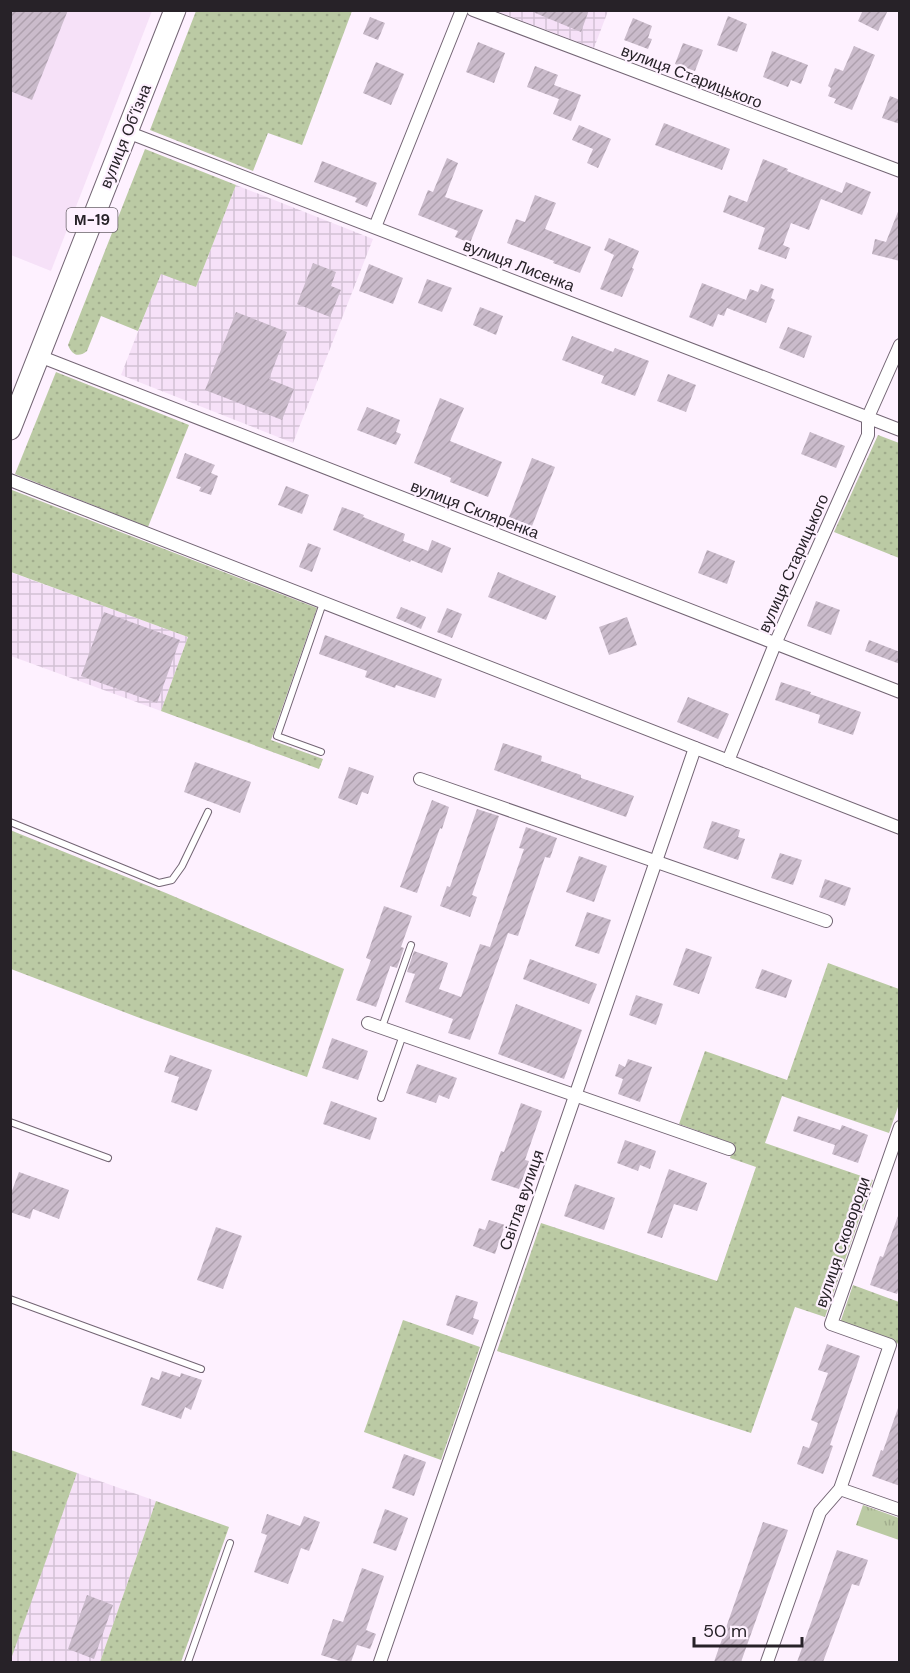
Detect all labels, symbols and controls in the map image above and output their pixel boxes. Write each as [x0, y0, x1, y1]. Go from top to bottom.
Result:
street label: вулиця Старицького [618, 40, 765, 113]
street label: вулиця Об’їзна [95, 81, 156, 191]
road number: М-19 [66, 208, 118, 232]
street label: вулиця Лисенка [460, 235, 578, 296]
street label: вулиця Скляренка [408, 475, 542, 544]
street label: вулиця Старицького [753, 491, 834, 636]
street label: Світла вулиця [494, 1147, 548, 1253]
street label: вулиця Сковороди [810, 1174, 875, 1310]
scale bar [694, 1610, 802, 1648]
text: 50 m [703, 1619, 747, 1643]

